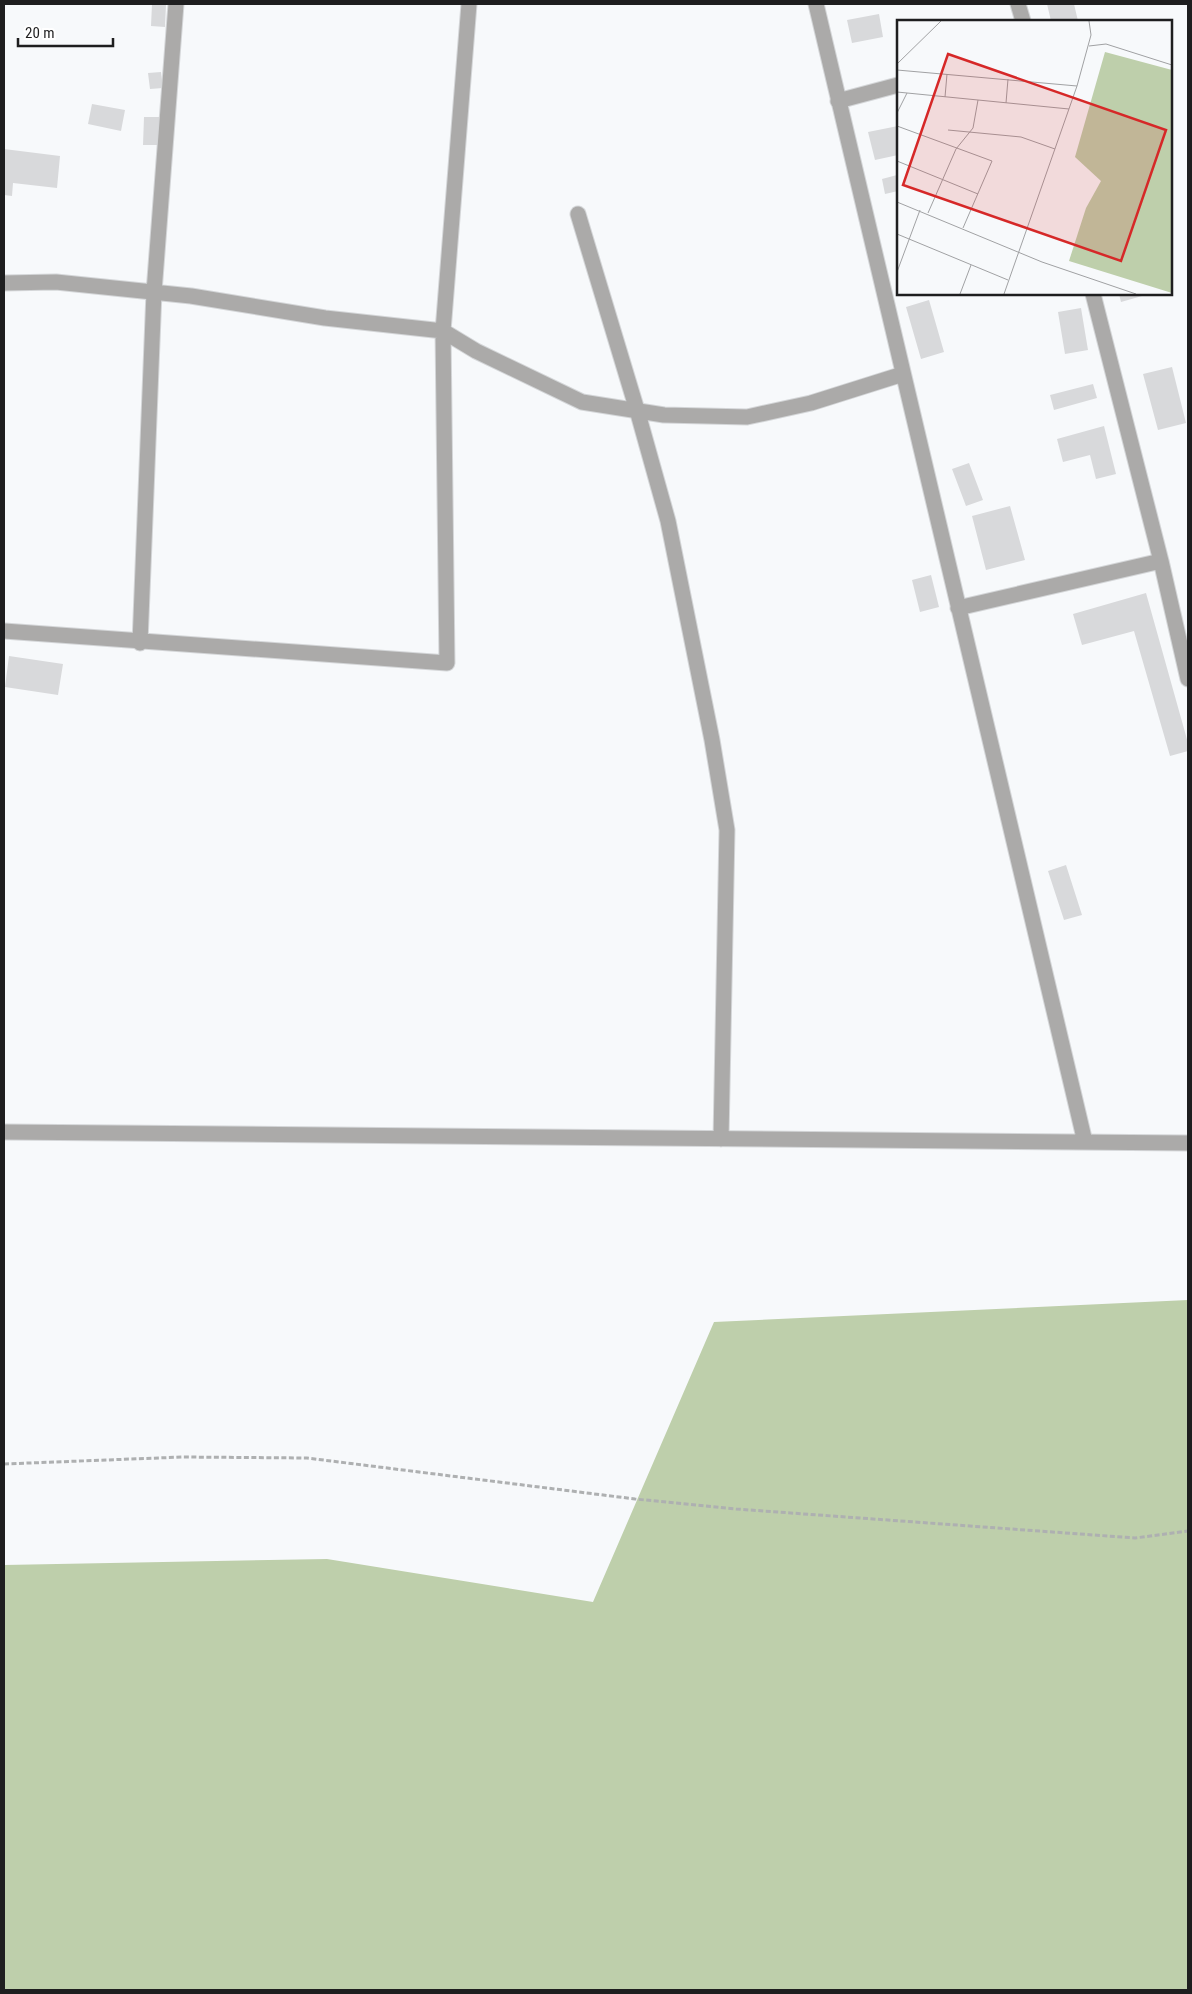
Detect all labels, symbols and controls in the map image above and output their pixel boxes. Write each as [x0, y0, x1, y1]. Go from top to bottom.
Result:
scale bar [18, 15, 112, 47]
inset map [897, 20, 1172, 295]
text: 20 m [25, 24, 55, 42]

